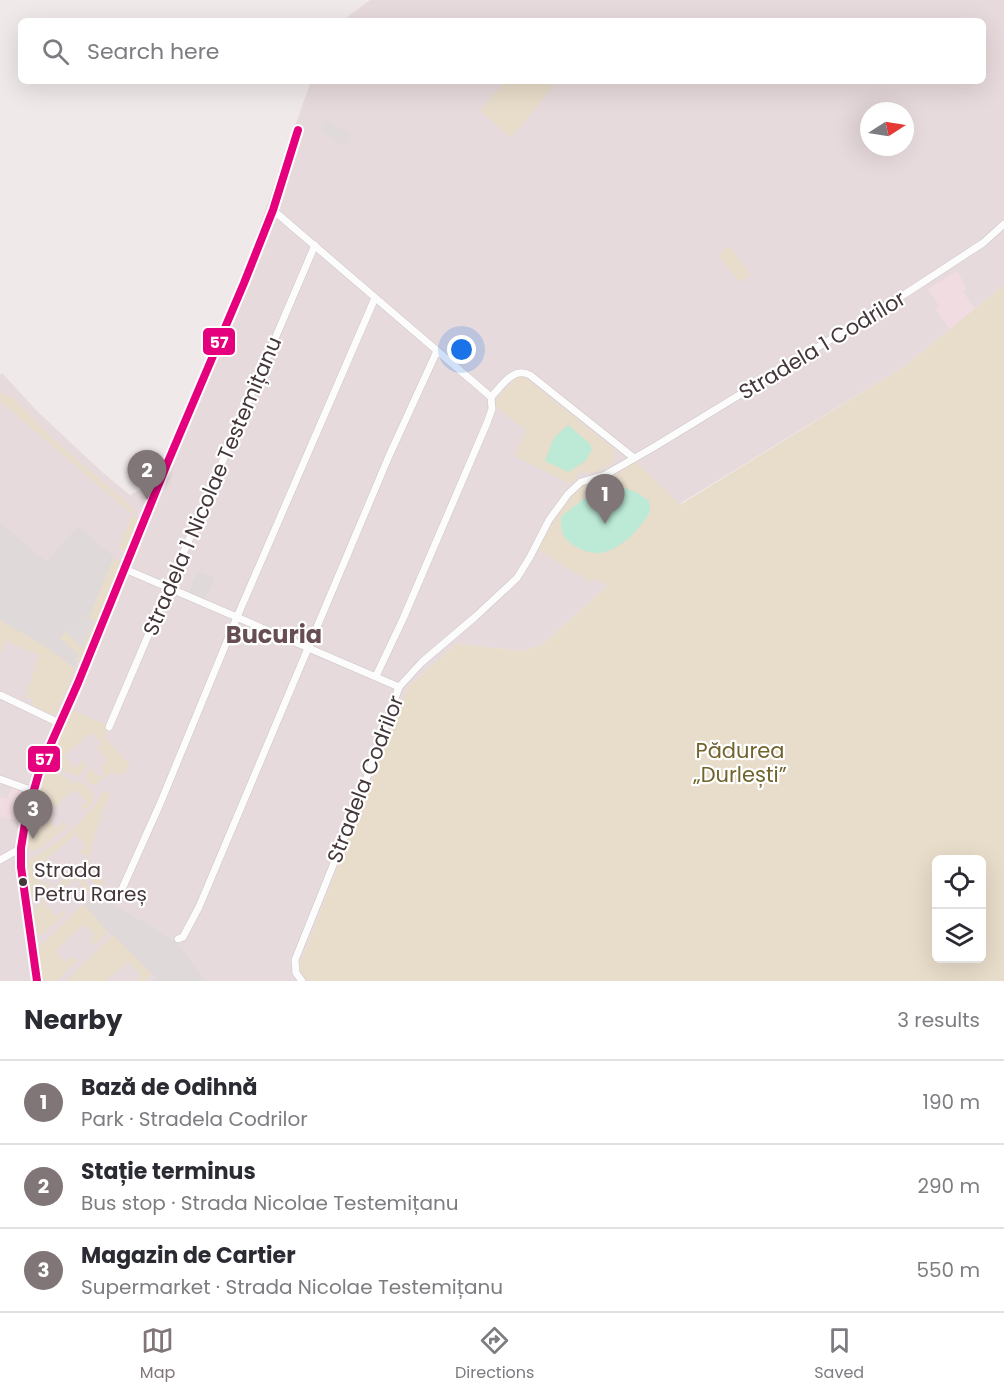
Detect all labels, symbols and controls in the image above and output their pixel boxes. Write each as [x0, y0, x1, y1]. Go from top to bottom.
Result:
search box [18, 18, 986, 84]
icon: search [39, 35, 72, 68]
text: Search here [87, 36, 220, 67]
north arrow [860, 102, 914, 156]
street label: Stradela 1 Codrilor [733, 284, 911, 406]
line badge: 57 [202, 327, 236, 356]
text: 57 [210, 331, 229, 354]
street label: Stradela 1 Nicolae Testemițanu [136, 332, 288, 640]
your location [447, 335, 476, 364]
pin: 2 [128, 450, 166, 500]
pin: 1 [586, 474, 624, 524]
district label: Bucuria [226, 618, 322, 651]
street label: Stradela Codrilor [320, 691, 410, 867]
park label: Pădurea „Durlești” [692, 736, 787, 789]
line badge: 57 [27, 745, 61, 773]
text: 57 [35, 748, 54, 771]
pin: 3 [14, 790, 52, 839]
map controls [932, 855, 986, 963]
button: locate [932, 855, 986, 909]
place label: Strada Petru Rareș [34, 856, 147, 908]
marker: Strada Petru Rareș [17, 876, 29, 888]
button: layers [932, 909, 986, 963]
text: Nearby [24, 1002, 122, 1038]
text: 3 results [897, 1006, 980, 1034]
text: Bază de Odihnă [81, 1072, 257, 1103]
text: 1 [40, 1088, 47, 1116]
text: 190 m [923, 1088, 980, 1116]
text: Park · Stradela Codrilor [81, 1105, 308, 1133]
text: Stație terminus [81, 1156, 256, 1187]
text: 2 [38, 1172, 49, 1200]
text: 290 m [917, 1172, 980, 1200]
text: Bus stop · Strada Nicolae Testemițanu [81, 1189, 459, 1217]
text: Magazin de Cartier [81, 1240, 296, 1271]
text: 3 [37, 1256, 50, 1284]
text: 550 m [916, 1256, 980, 1284]
text: Supermarket · Strada Nicolae Testemițanu [81, 1273, 503, 1301]
tab: Map [140, 1324, 175, 1385]
tab: Directions [455, 1324, 534, 1385]
tab: Saved [814, 1324, 864, 1385]

